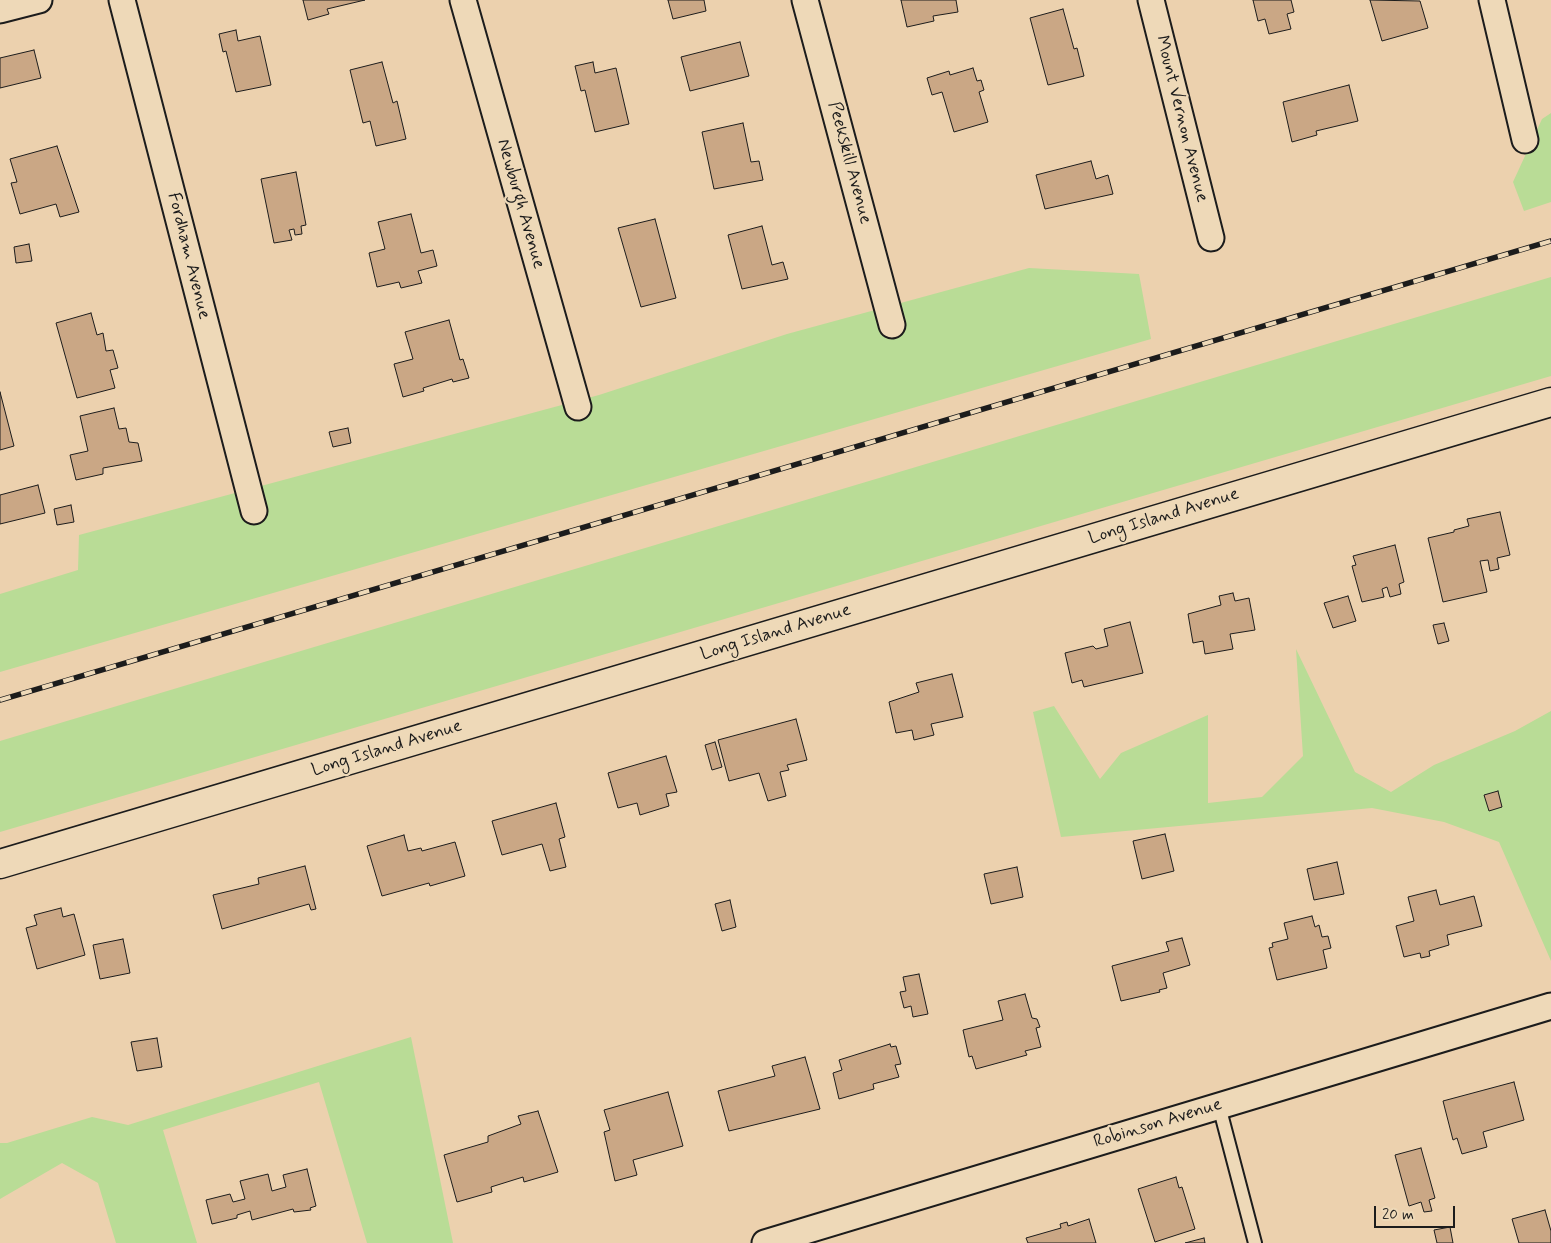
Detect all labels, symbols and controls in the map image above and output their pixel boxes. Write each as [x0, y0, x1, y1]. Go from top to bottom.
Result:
street label: Mount Vernon Avenue [1150, 33, 1212, 205]
street label: Peekskill Avenue [822, 99, 876, 227]
street label: Newburgh Avenue [491, 137, 549, 271]
street label: Fordham Avenue [162, 190, 214, 322]
street label: Long Island Avenue [1086, 484, 1242, 550]
street label: Long Island Avenue [698, 600, 854, 666]
street label: Long Island Avenue [309, 716, 465, 782]
street label: Robinson Avenue [1091, 1094, 1225, 1154]
scale bar [1376, 1196, 1457, 1228]
text: 20 m [1382, 1205, 1414, 1225]

